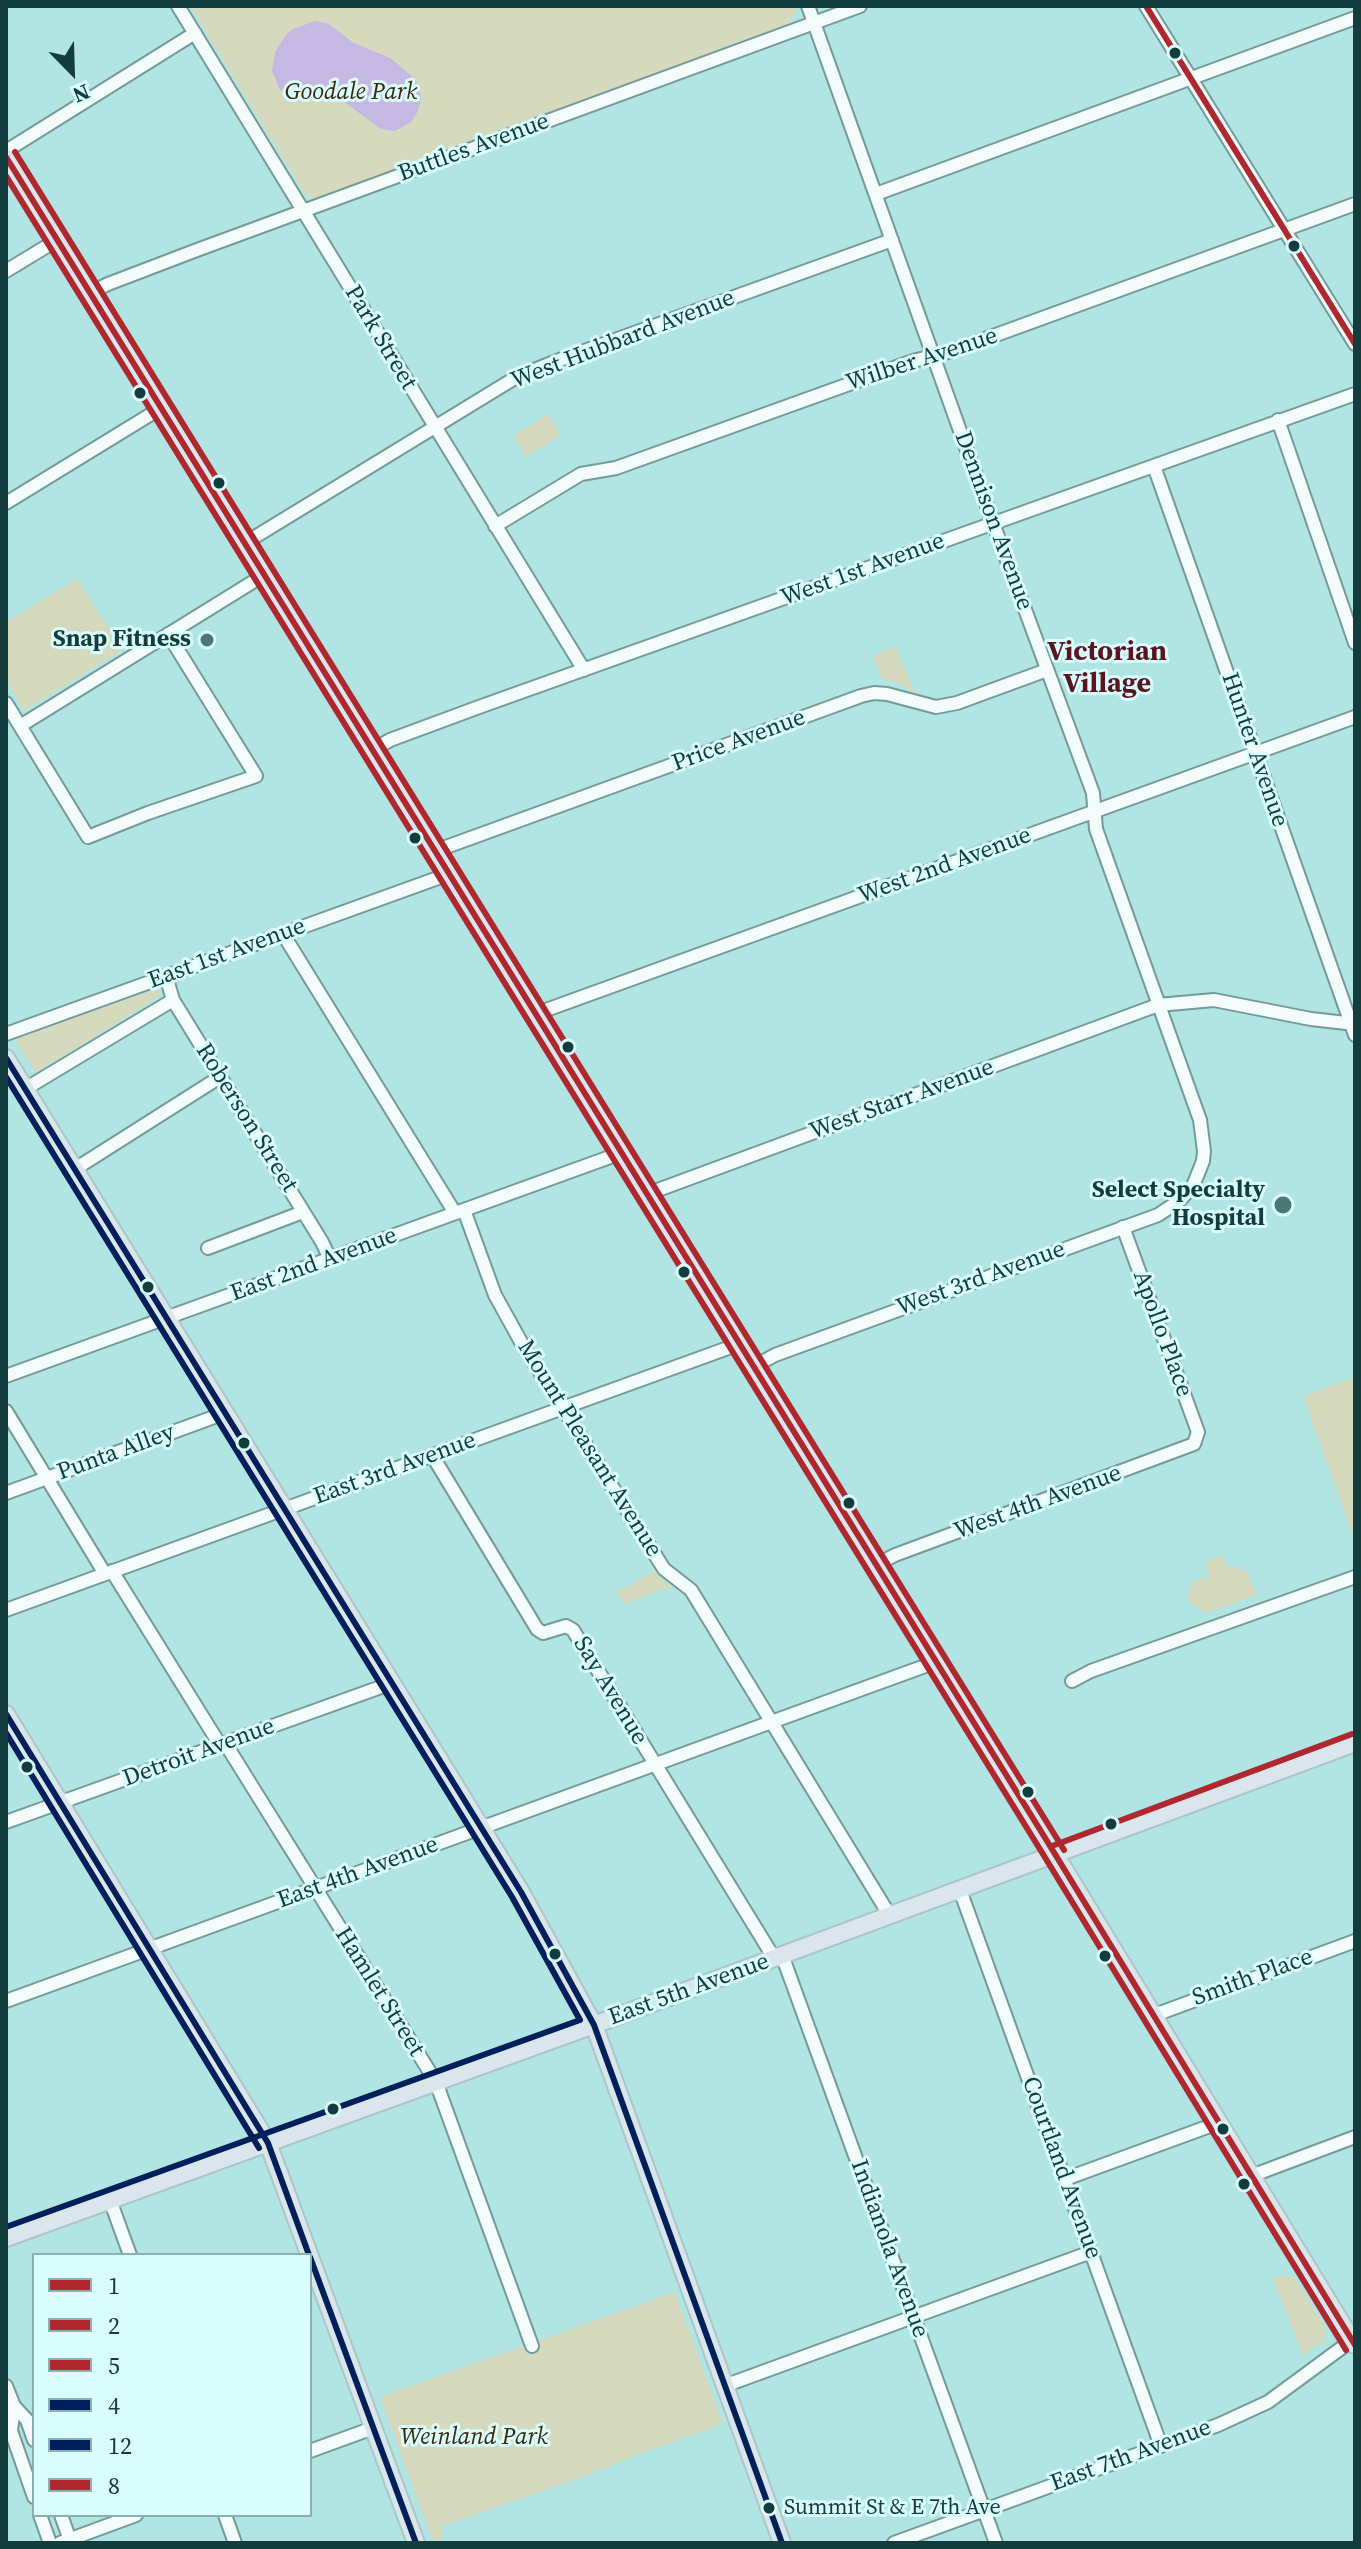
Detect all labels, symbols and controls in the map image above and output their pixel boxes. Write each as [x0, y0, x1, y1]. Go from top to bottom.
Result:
north arrow [32, 32, 112, 112]
unlabelled marker [1167, 45, 1183, 61]
text: N [68, 77, 95, 111]
park label: Goodale Park [285, 79, 417, 107]
street label: Buttles Avenue [395, 107, 553, 189]
unlabelled marker [1286, 238, 1302, 254]
street label: Park Street [338, 280, 422, 396]
street label: West Hubbard Avenue [507, 284, 739, 396]
street label: Wilber Avenue [843, 322, 1001, 398]
unlabelled marker [132, 385, 148, 401]
street label: Dennison Avenue [947, 428, 1039, 614]
unlabelled marker [211, 475, 227, 491]
street label: West 1st Avenue [777, 527, 949, 613]
place label: Snap Fitness [53, 626, 191, 654]
marker: Snap Fitness [198, 631, 216, 649]
district label: Victorian Village [1047, 636, 1167, 702]
street label: Hunter Avenue [1214, 669, 1294, 831]
street label: Price Avenue [669, 704, 809, 778]
street label: West 2nd Avenue [855, 821, 1035, 911]
unlabelled marker [407, 830, 423, 846]
street label: East 1st Avenue [145, 912, 309, 996]
street label: Roberson Street [189, 1038, 303, 1198]
unlabelled marker [560, 1039, 576, 1055]
street label: West Starr Avenue [806, 1053, 998, 1147]
place label: Select Specialty Hospital [1092, 1177, 1265, 1233]
marker: Select Specialty Hospital [1272, 1194, 1294, 1216]
street label: East 2nd Avenue [227, 1222, 401, 1308]
street label: West 3rd Avenue [893, 1235, 1069, 1323]
unlabelled marker [676, 1264, 692, 1280]
street label: Apollo Place [1126, 1267, 1198, 1401]
unlabelled marker [140, 1279, 156, 1295]
street label: Mount Pleasant Avenue [510, 1335, 668, 1563]
street label: Punta Alley [53, 1418, 179, 1488]
street label: East 3rd Avenue [310, 1426, 480, 1512]
unlabelled marker [236, 1435, 252, 1451]
street label: West 4th Avenue [950, 1459, 1126, 1547]
unlabelled marker [841, 1495, 857, 1511]
street label: Say Avenue [567, 1632, 653, 1750]
street label: Detroit Avenue [119, 1712, 279, 1794]
unlabelled marker [19, 1759, 35, 1775]
unlabelled marker [1020, 1784, 1036, 1800]
unlabelled marker [1103, 1816, 1119, 1832]
street label: East 4th Avenue [274, 1831, 442, 1915]
street label: Hamlet Street [328, 1922, 430, 2062]
street label: Smith Place [1189, 1943, 1317, 2013]
unlabelled marker [547, 1946, 563, 1962]
street label: East 5th Avenue [605, 1948, 773, 2032]
unlabelled marker [1097, 1948, 1113, 1964]
street label: Courtland Avenue [1015, 2073, 1107, 2263]
unlabelled marker [325, 2101, 341, 2117]
unlabelled marker [1215, 2121, 1231, 2137]
street label: Indianola Avenue [843, 2156, 935, 2342]
unlabelled marker [1236, 2176, 1252, 2192]
legend [32, 2253, 312, 2517]
text: 1 [108, 2269, 120, 2302]
text: 2 [108, 2309, 120, 2342]
text: 5 [108, 2349, 120, 2382]
text: 4 [108, 2389, 120, 2422]
street label: East 7th Avenue [1047, 2414, 1215, 2498]
park label: Weinland Park [400, 2424, 548, 2452]
text: 12 [108, 2429, 132, 2462]
text: 8 [108, 2469, 120, 2502]
place label: Summit St & E 7th Ave [784, 2495, 1001, 2521]
marker: Summit St & E 7th Ave [761, 2500, 777, 2516]

